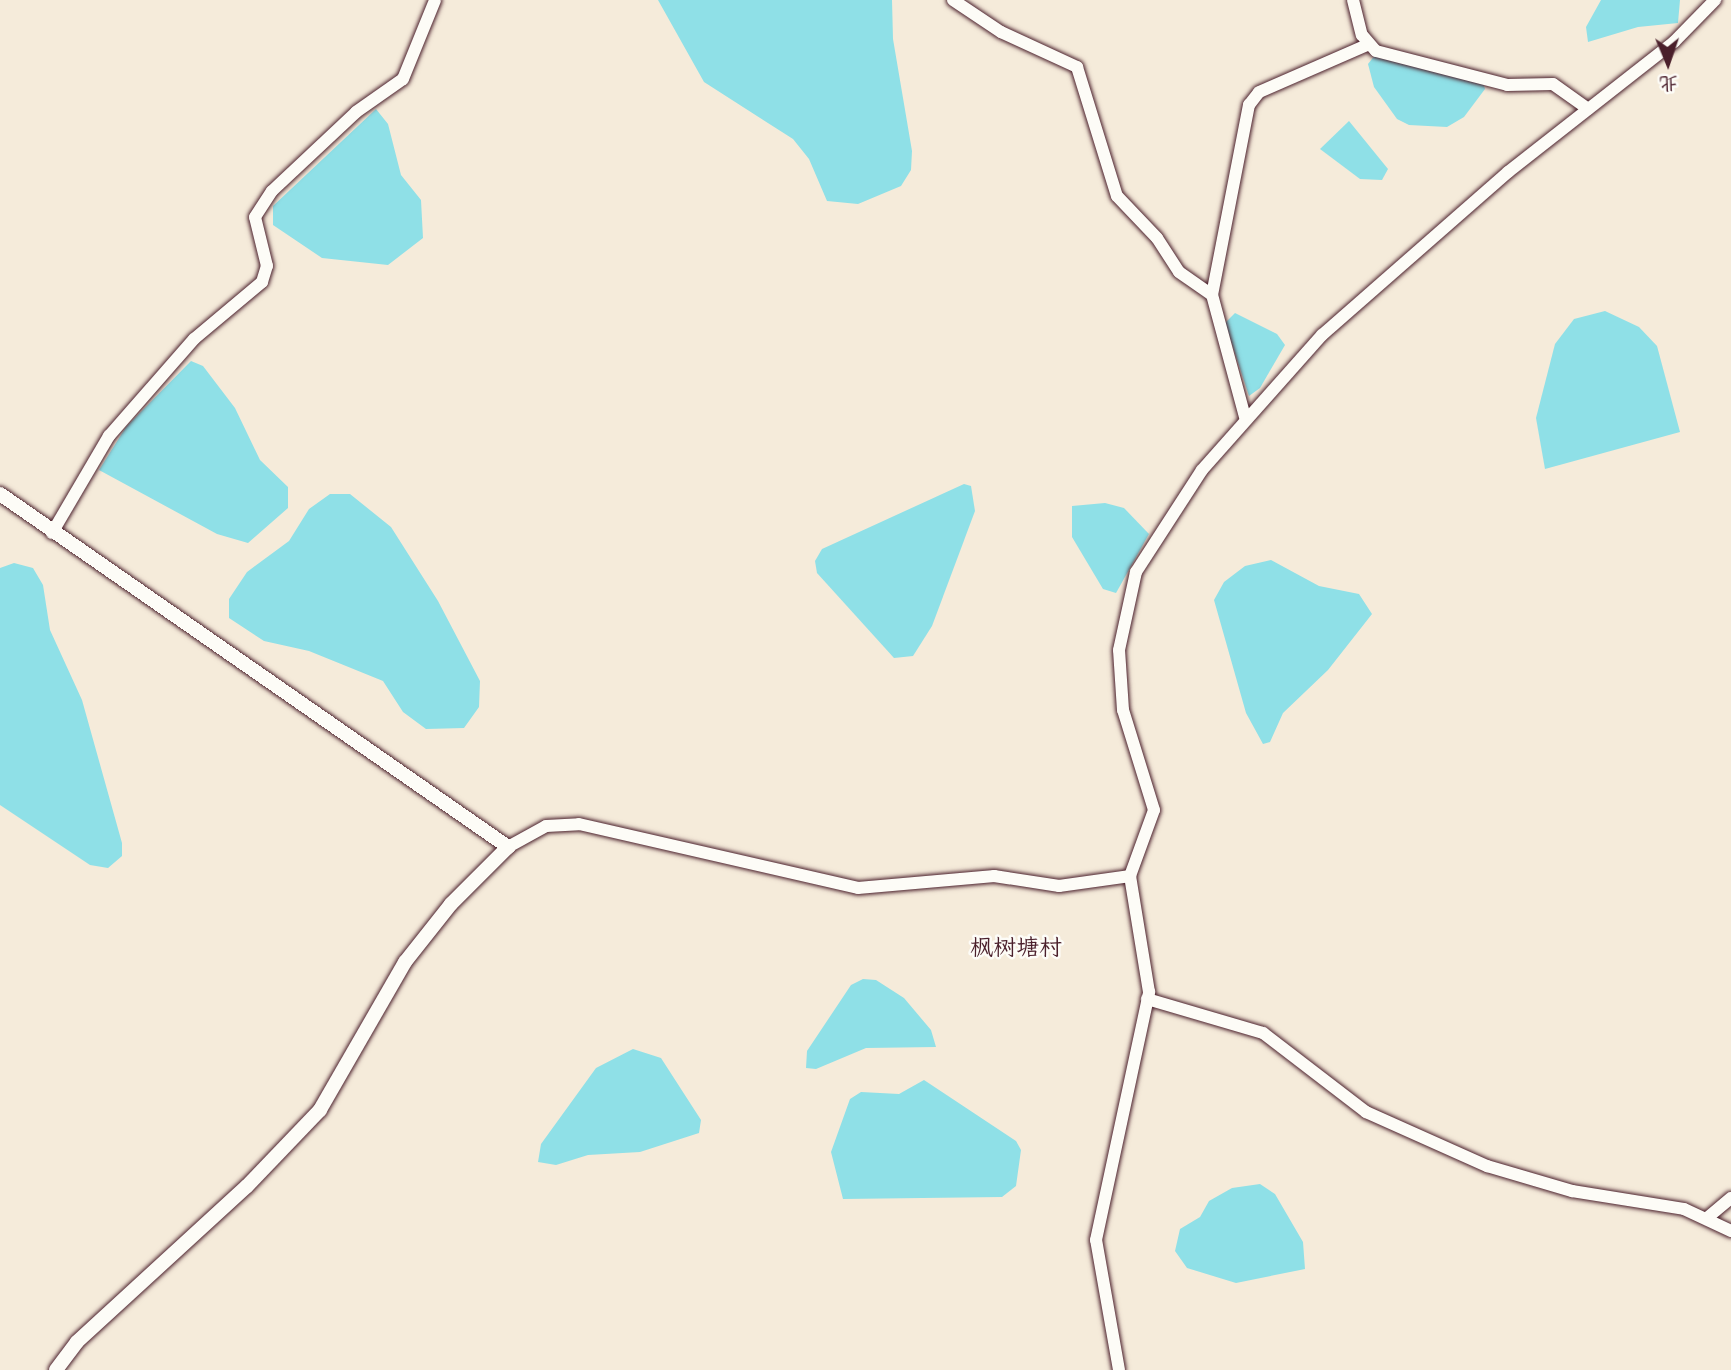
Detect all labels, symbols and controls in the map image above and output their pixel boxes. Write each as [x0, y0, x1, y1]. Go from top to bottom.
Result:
north arrow [1633, 28, 1703, 98]
text: 北 [1659, 72, 1679, 96]
district label: 枫树塘村 [970, 933, 1062, 961]

